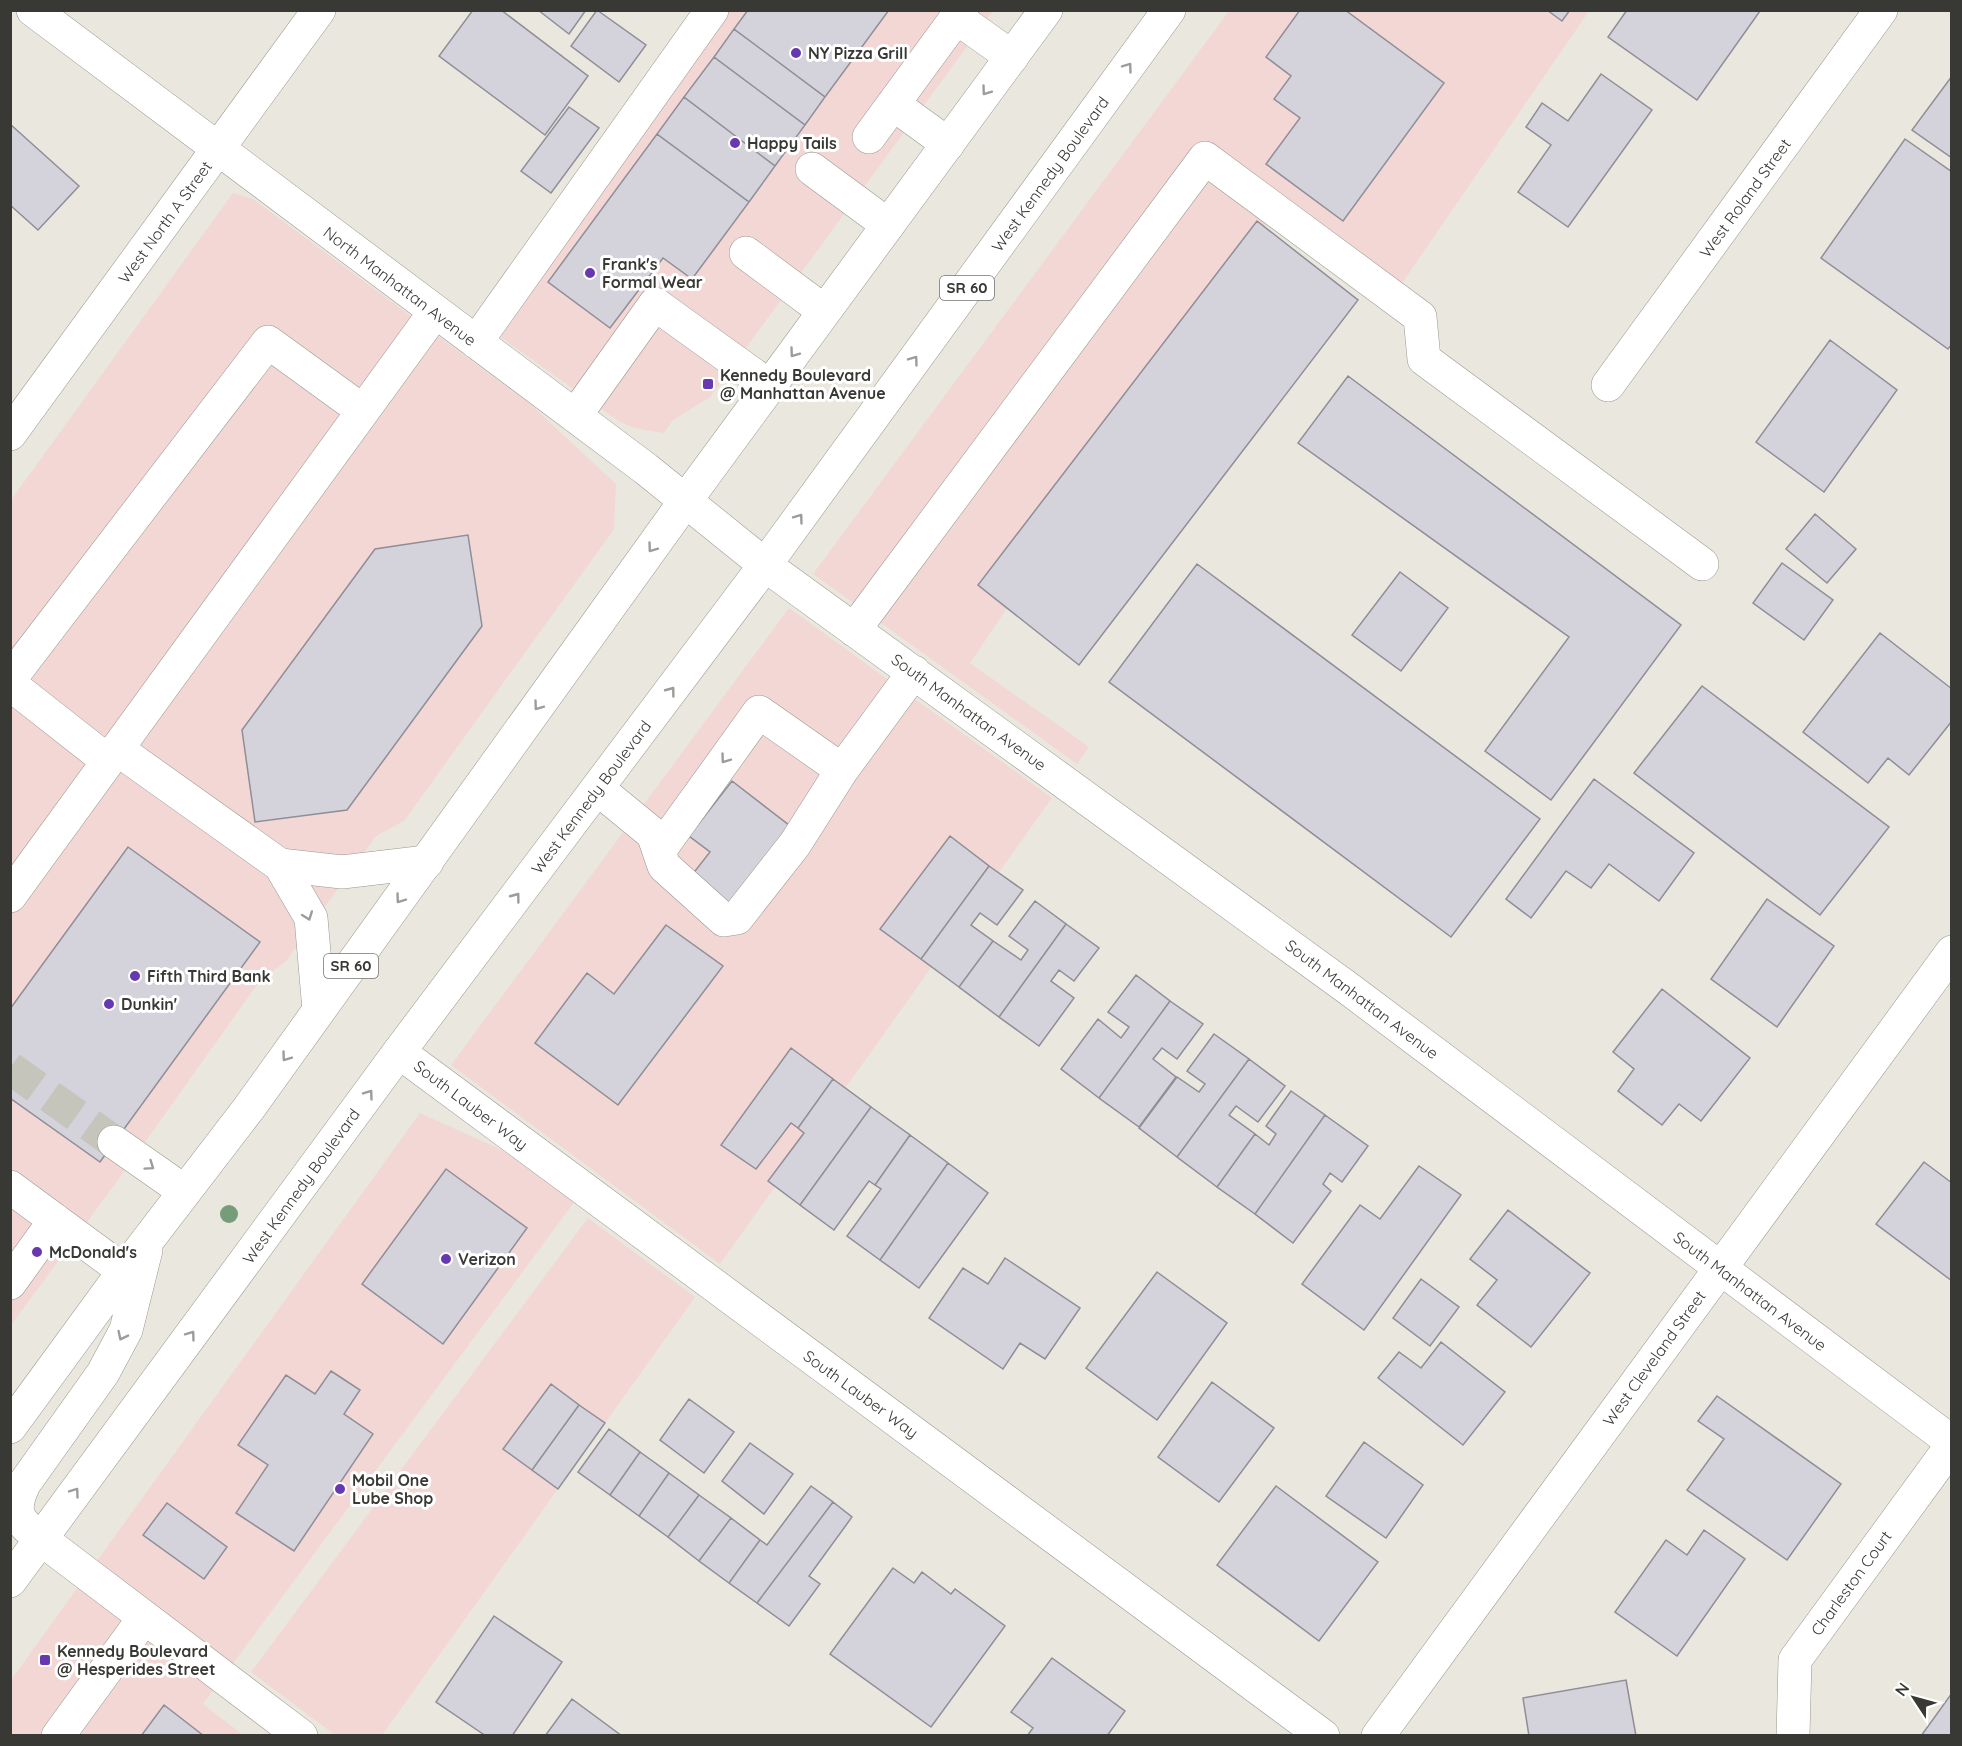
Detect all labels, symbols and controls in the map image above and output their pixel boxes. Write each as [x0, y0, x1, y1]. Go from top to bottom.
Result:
place label: NY Pizza Grill [808, 43, 908, 63]
marker: NY Pizza Grill [789, 46, 803, 60]
one-way arrow [1121, 62, 1132, 73]
one-way arrow [982, 85, 993, 96]
street label: West Kennedy Boulevard [987, 92, 1113, 256]
place label: Happy Tails [747, 133, 837, 153]
street label: West Roland Street [1695, 135, 1795, 261]
marker: Happy Tails [728, 136, 742, 150]
street label: West North A Street [114, 157, 216, 287]
street label: North Manhattan Avenue [320, 222, 480, 350]
place label: Frank's Formal Wear [602, 254, 703, 292]
marker: Frank's Formal Wear [583, 266, 597, 280]
road number: SR 60 [940, 276, 994, 300]
one-way arrow [790, 346, 801, 357]
one-way arrow [907, 356, 918, 367]
place label: Kennedy Boulevard @ Manhattan Avenue [720, 365, 886, 403]
marker: Kennedy Boulevard @ Manhattan Avenue [701, 377, 715, 391]
one-way arrow [792, 513, 803, 524]
one-way arrow [648, 541, 659, 552]
street label: South Manhattan Avenue [888, 649, 1050, 775]
one-way arrow [663, 687, 674, 698]
one-way arrow [535, 700, 546, 711]
street label: West Kennedy Boulevard [527, 716, 655, 878]
one-way arrow [721, 753, 732, 764]
one-way arrow [396, 892, 407, 903]
one-way arrow [508, 893, 519, 904]
one-way arrow [300, 911, 313, 921]
street label: South Manhattan Avenue [1282, 935, 1442, 1063]
road number: SR 60 [324, 954, 378, 978]
place label: Fifth Third Bank [147, 966, 271, 986]
marker: Fifth Third Bank [128, 969, 142, 983]
place label: Dunkin' [121, 994, 177, 1014]
marker: Dunkin' [102, 997, 116, 1011]
one-way arrow [282, 1050, 293, 1061]
street label: South Lauber Way [410, 1056, 532, 1154]
one-way arrow [362, 1089, 373, 1100]
street label: West Kennedy Boulevard [238, 1104, 364, 1268]
one-way arrow [143, 1159, 154, 1170]
street label: South Manhattan Avenue [1670, 1227, 1830, 1355]
place label: McDonald's [49, 1242, 137, 1262]
marker: McDonald's [30, 1245, 44, 1259]
place label: Verizon [458, 1249, 516, 1269]
marker: Verizon [439, 1252, 453, 1266]
street label: West Cleveland Street [1598, 1286, 1710, 1430]
one-way arrow [118, 1330, 130, 1341]
one-way arrow [184, 1331, 195, 1342]
street label: South Lauber Way [800, 1346, 922, 1442]
place label: Mobil One Lube Shop [352, 1470, 433, 1508]
marker: Mobil One Lube Shop [333, 1482, 347, 1496]
one-way arrow [68, 1488, 79, 1499]
street label: Charleston Court [1806, 1527, 1896, 1639]
place label: Kennedy Boulevard @ Hesperides Street [57, 1641, 216, 1679]
marker: Kennedy Boulevard @ Hesperides Street [38, 1653, 52, 1667]
north arrow [1884, 1668, 1944, 1728]
text: N [1890, 1679, 1913, 1700]

